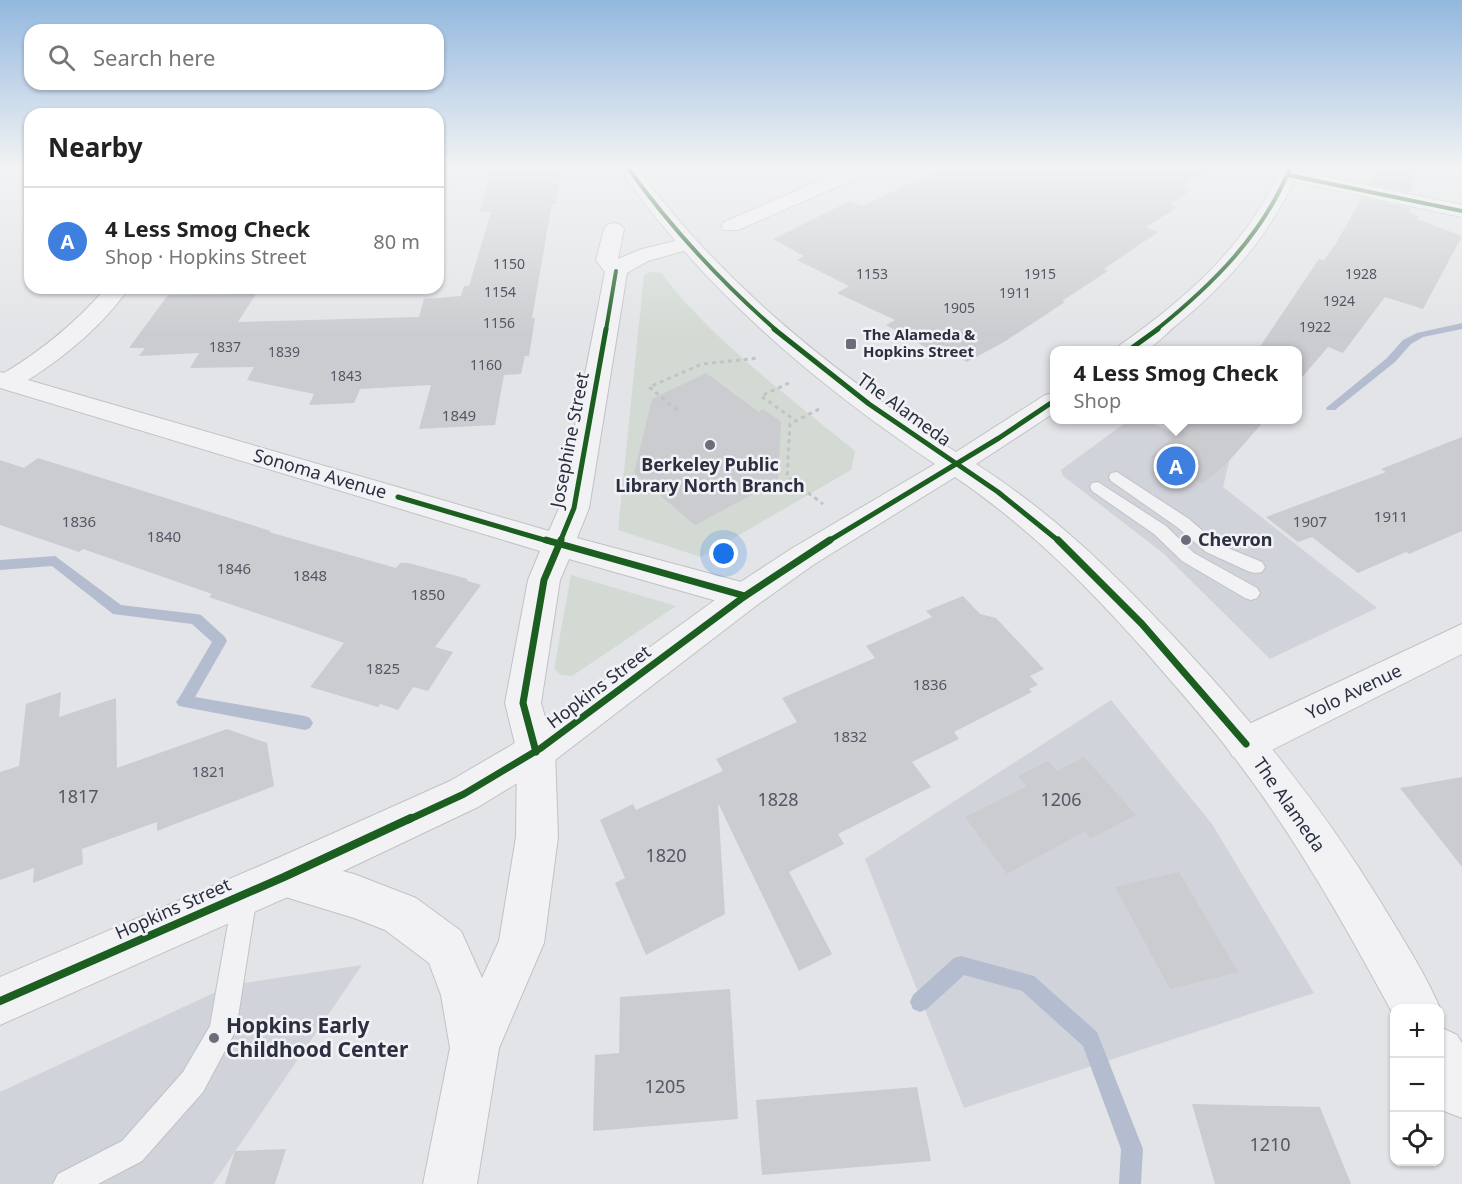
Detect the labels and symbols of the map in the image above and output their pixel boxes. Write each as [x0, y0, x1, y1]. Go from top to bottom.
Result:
house number: 1150 [493, 254, 525, 273]
house number: 1153 [856, 264, 888, 283]
house number: 1915 [1024, 264, 1056, 283]
house number: 1928 [1345, 264, 1377, 283]
house number: 1154 [484, 282, 516, 301]
house number: 1911 [999, 283, 1031, 302]
house number: 1924 [1323, 291, 1355, 310]
house number: 1905 [943, 298, 975, 317]
house number: 1156 [483, 313, 515, 332]
house number: 1922 [1299, 317, 1331, 336]
place label: The Alameda & Hopkins Street [863, 324, 976, 361]
house number: 1837 [209, 337, 241, 356]
marker: The Alameda & Hopkins Street [844, 337, 858, 351]
house number: 1839 [268, 342, 300, 361]
house number: 1160 [470, 355, 502, 374]
house number: 1843 [330, 366, 362, 385]
street label: The Alameda [853, 367, 956, 451]
street label: Josephine Street [544, 369, 594, 512]
house number: 1849 [442, 405, 476, 425]
marker: Berkeley Public Library North Branch [703, 438, 717, 452]
street label: Sonoma Avenue [251, 443, 390, 504]
pin: A [1156, 444, 1196, 488]
place label: Berkeley Public Library North Branch [615, 452, 805, 497]
house number: 1911 [1374, 506, 1408, 526]
house number: 1836 [62, 511, 96, 531]
house number: 1907 [1293, 511, 1327, 531]
house number: 1840 [147, 526, 181, 546]
place label: Chevron [1198, 527, 1273, 551]
marker: Chevron [1179, 533, 1193, 547]
your location [709, 539, 738, 568]
house number: 1846 [217, 558, 251, 578]
house number: 1848 [293, 565, 327, 585]
house number: 1850 [411, 584, 445, 604]
street label: Hopkins Street [542, 639, 656, 733]
house number: 1825 [366, 658, 400, 678]
street label: Yolo Avenue [1302, 658, 1405, 725]
house number: 1836 [913, 674, 947, 694]
house number: 1832 [833, 726, 867, 746]
street label: The Alameda [1248, 752, 1331, 857]
house number: 1821 [192, 761, 226, 781]
house number: 1817 [57, 784, 99, 808]
house number: 1828 [757, 787, 799, 811]
house number: 1206 [1040, 787, 1082, 811]
house number: 1820 [645, 843, 687, 867]
street label: Hopkins Street [111, 872, 235, 944]
place label: Hopkins Early Childhood Center [226, 1011, 409, 1063]
marker: Hopkins Early Childhood Center [207, 1031, 221, 1045]
house number: 1205 [644, 1074, 686, 1098]
house number: 1210 [1249, 1132, 1291, 1156]

